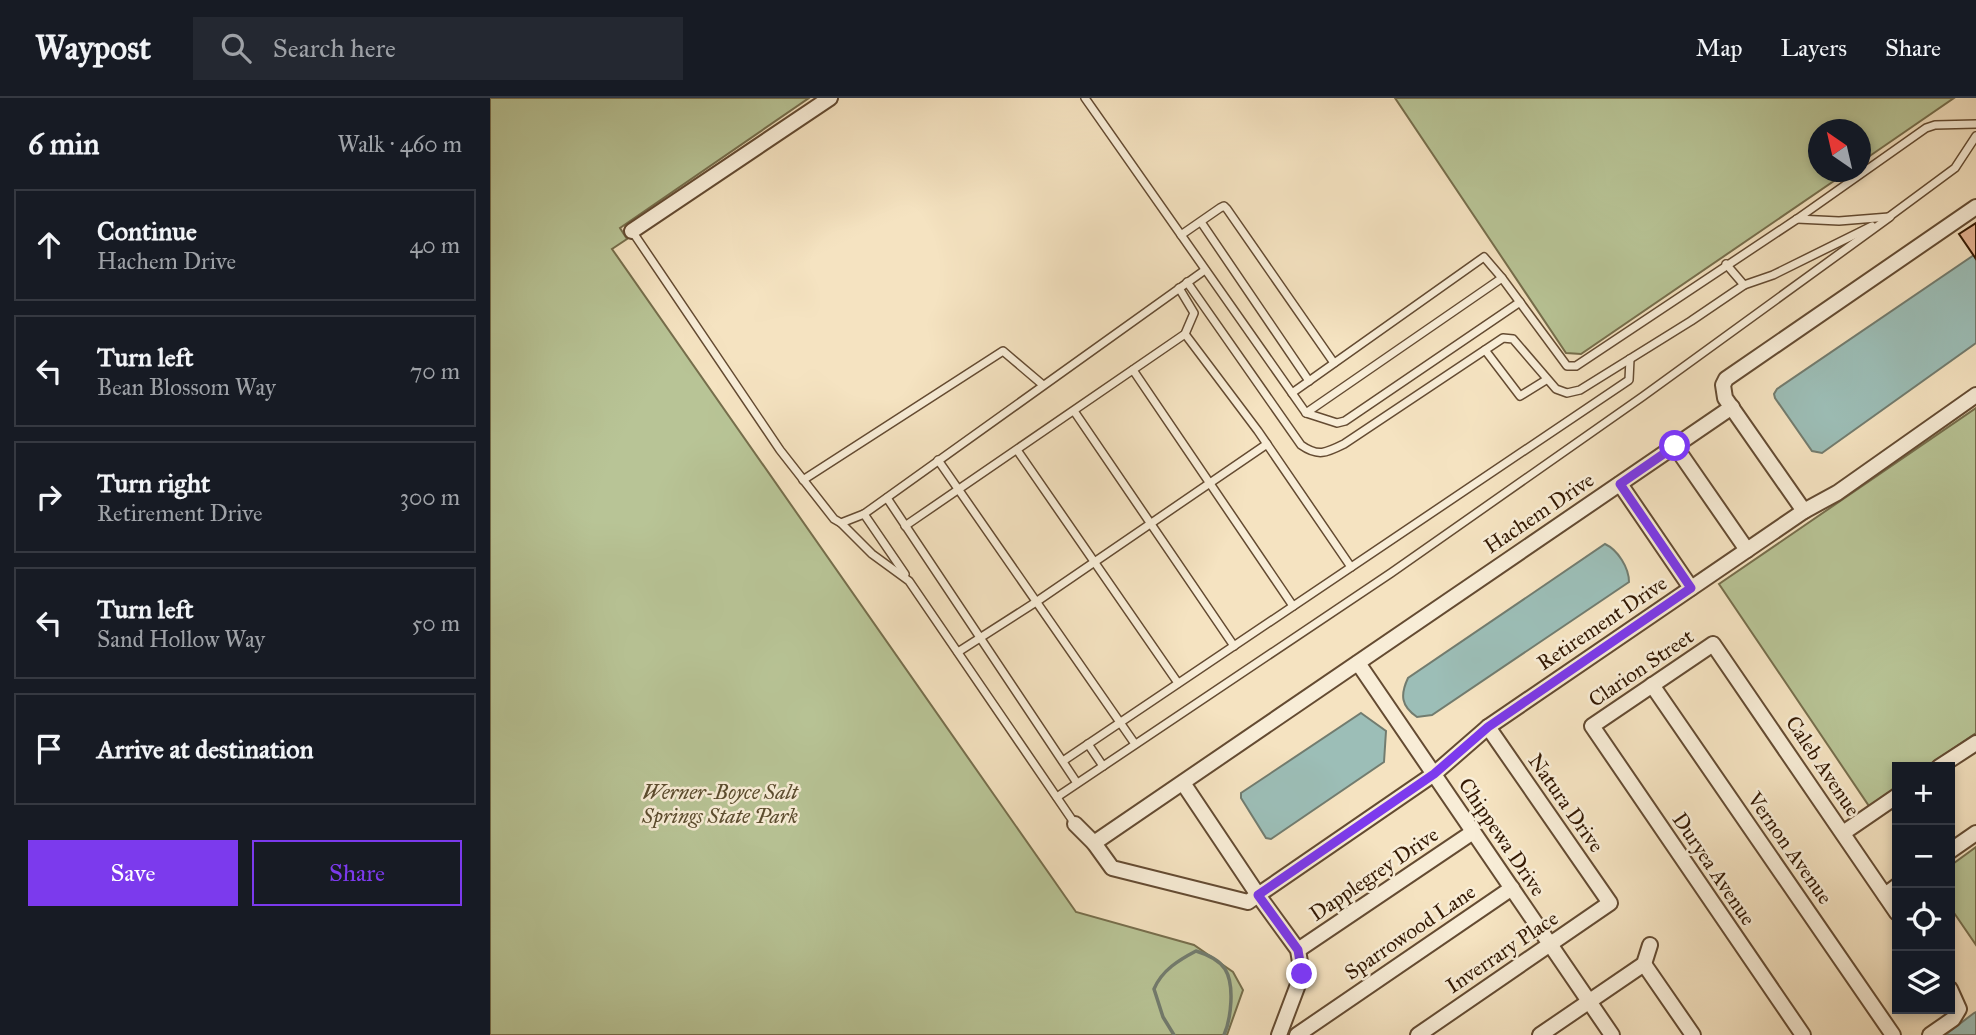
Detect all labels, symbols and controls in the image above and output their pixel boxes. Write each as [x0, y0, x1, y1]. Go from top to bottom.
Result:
search box [193, 17, 683, 80]
text: Waypost [35, 28, 151, 68]
icon: search [217, 29, 255, 67]
text: Search here [273, 32, 396, 64]
text: Map [1696, 33, 1743, 63]
text: Layers [1781, 33, 1847, 63]
text: Share [1885, 33, 1941, 63]
north arrow [1808, 119, 1871, 182]
text: 6 min [28, 126, 100, 162]
text: Walk · 460 m [337, 130, 462, 158]
text: Continue [97, 215, 197, 247]
icon: ahead [30, 226, 68, 264]
text: 40 m [410, 231, 460, 259]
text: Hachem Drive [97, 247, 236, 275]
text: Turn left [97, 341, 193, 373]
icon: left [30, 352, 68, 390]
text: 70 m [410, 357, 460, 385]
text: Bean Blossom Way [97, 373, 276, 401]
route start [1659, 430, 1690, 461]
text: Turn right [97, 467, 210, 499]
street label: Hachem Drive [1479, 467, 1599, 559]
icon: right [30, 478, 68, 516]
text: 300 m [400, 483, 460, 511]
text: Retirement Drive [97, 499, 263, 527]
street label: Retirement Drive [1532, 570, 1672, 676]
text: Turn left [97, 593, 193, 625]
icon: left [30, 604, 68, 642]
text: 50 m [412, 609, 460, 637]
street label: Clarion Street [1583, 623, 1699, 713]
text: Sand Hollow Way [97, 625, 265, 653]
street label: Caleb Avenue [1780, 711, 1866, 821]
icon: arrive [30, 730, 68, 768]
text: Arrive at destination [97, 733, 314, 765]
street label: Natura Drive [1522, 749, 1610, 858]
map controls [1892, 762, 1955, 1014]
button: + [1892, 762, 1955, 825]
street label: Chippewa Drive [1453, 773, 1551, 901]
park label: Werner-Boyce Salt Springs State Park [641, 779, 799, 829]
street label: Vernon Avenue [1741, 786, 1838, 909]
street label: Duryea Avenue [1667, 808, 1761, 931]
street label: Dapplegrey Drive [1305, 821, 1444, 927]
button: − [1892, 825, 1955, 888]
button: Save [28, 840, 238, 906]
button: Share [252, 840, 462, 906]
street label: Sparrowood Lane [1340, 878, 1481, 985]
button: locate [1892, 888, 1955, 951]
street label: Inverrary Place [1441, 905, 1563, 999]
button: layers [1892, 951, 1955, 1014]
route end [1286, 958, 1317, 989]

